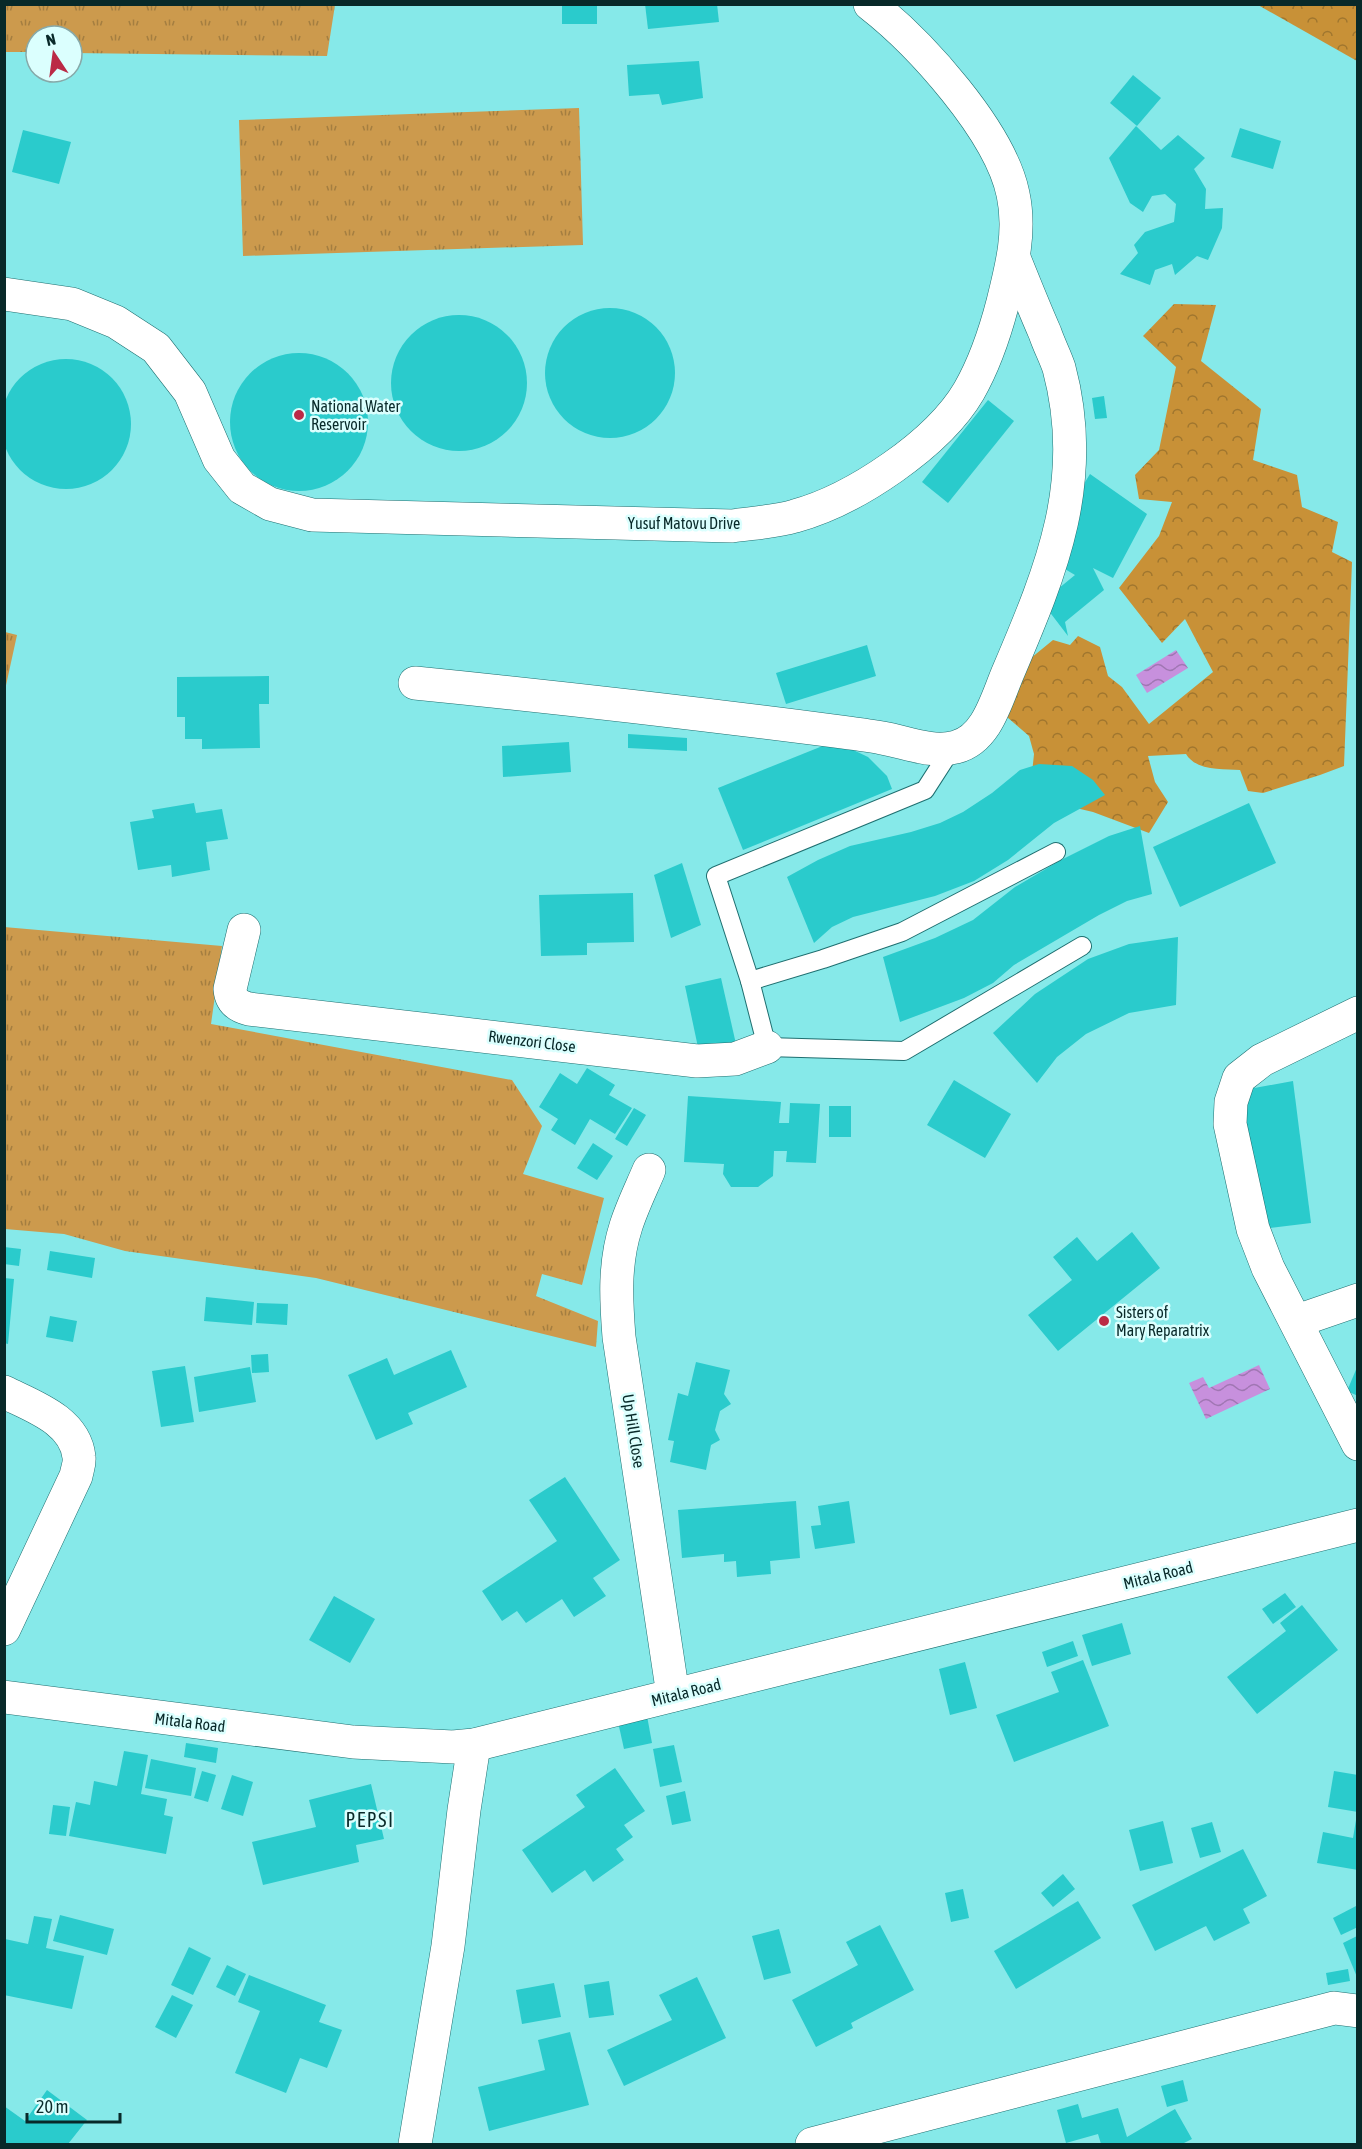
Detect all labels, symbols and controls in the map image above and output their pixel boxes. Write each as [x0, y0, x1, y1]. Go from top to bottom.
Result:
north arrow [24, 24, 84, 84]
text: N [44, 30, 57, 49]
place label: National Water Reservoir [311, 397, 401, 433]
marker: National Water Reservoir [292, 408, 306, 422]
street label: Yusuf Matovu Drive [628, 514, 740, 532]
street label: Rwenzori Close [487, 1027, 577, 1055]
place label: Sisters of Mary Reparatrix [1116, 1303, 1210, 1340]
marker: Sisters of Mary Reparatrix [1097, 1314, 1111, 1328]
street label: Up Hill Close [618, 1393, 649, 1469]
street label: Mitala Road [1121, 1558, 1195, 1592]
street label: Mitala Road [649, 1675, 723, 1709]
street label: Mitala Road [154, 1709, 226, 1735]
district label: PEPSI [345, 1808, 395, 1831]
scale bar [27, 2086, 120, 2124]
text: 20 m [36, 2096, 68, 2117]

